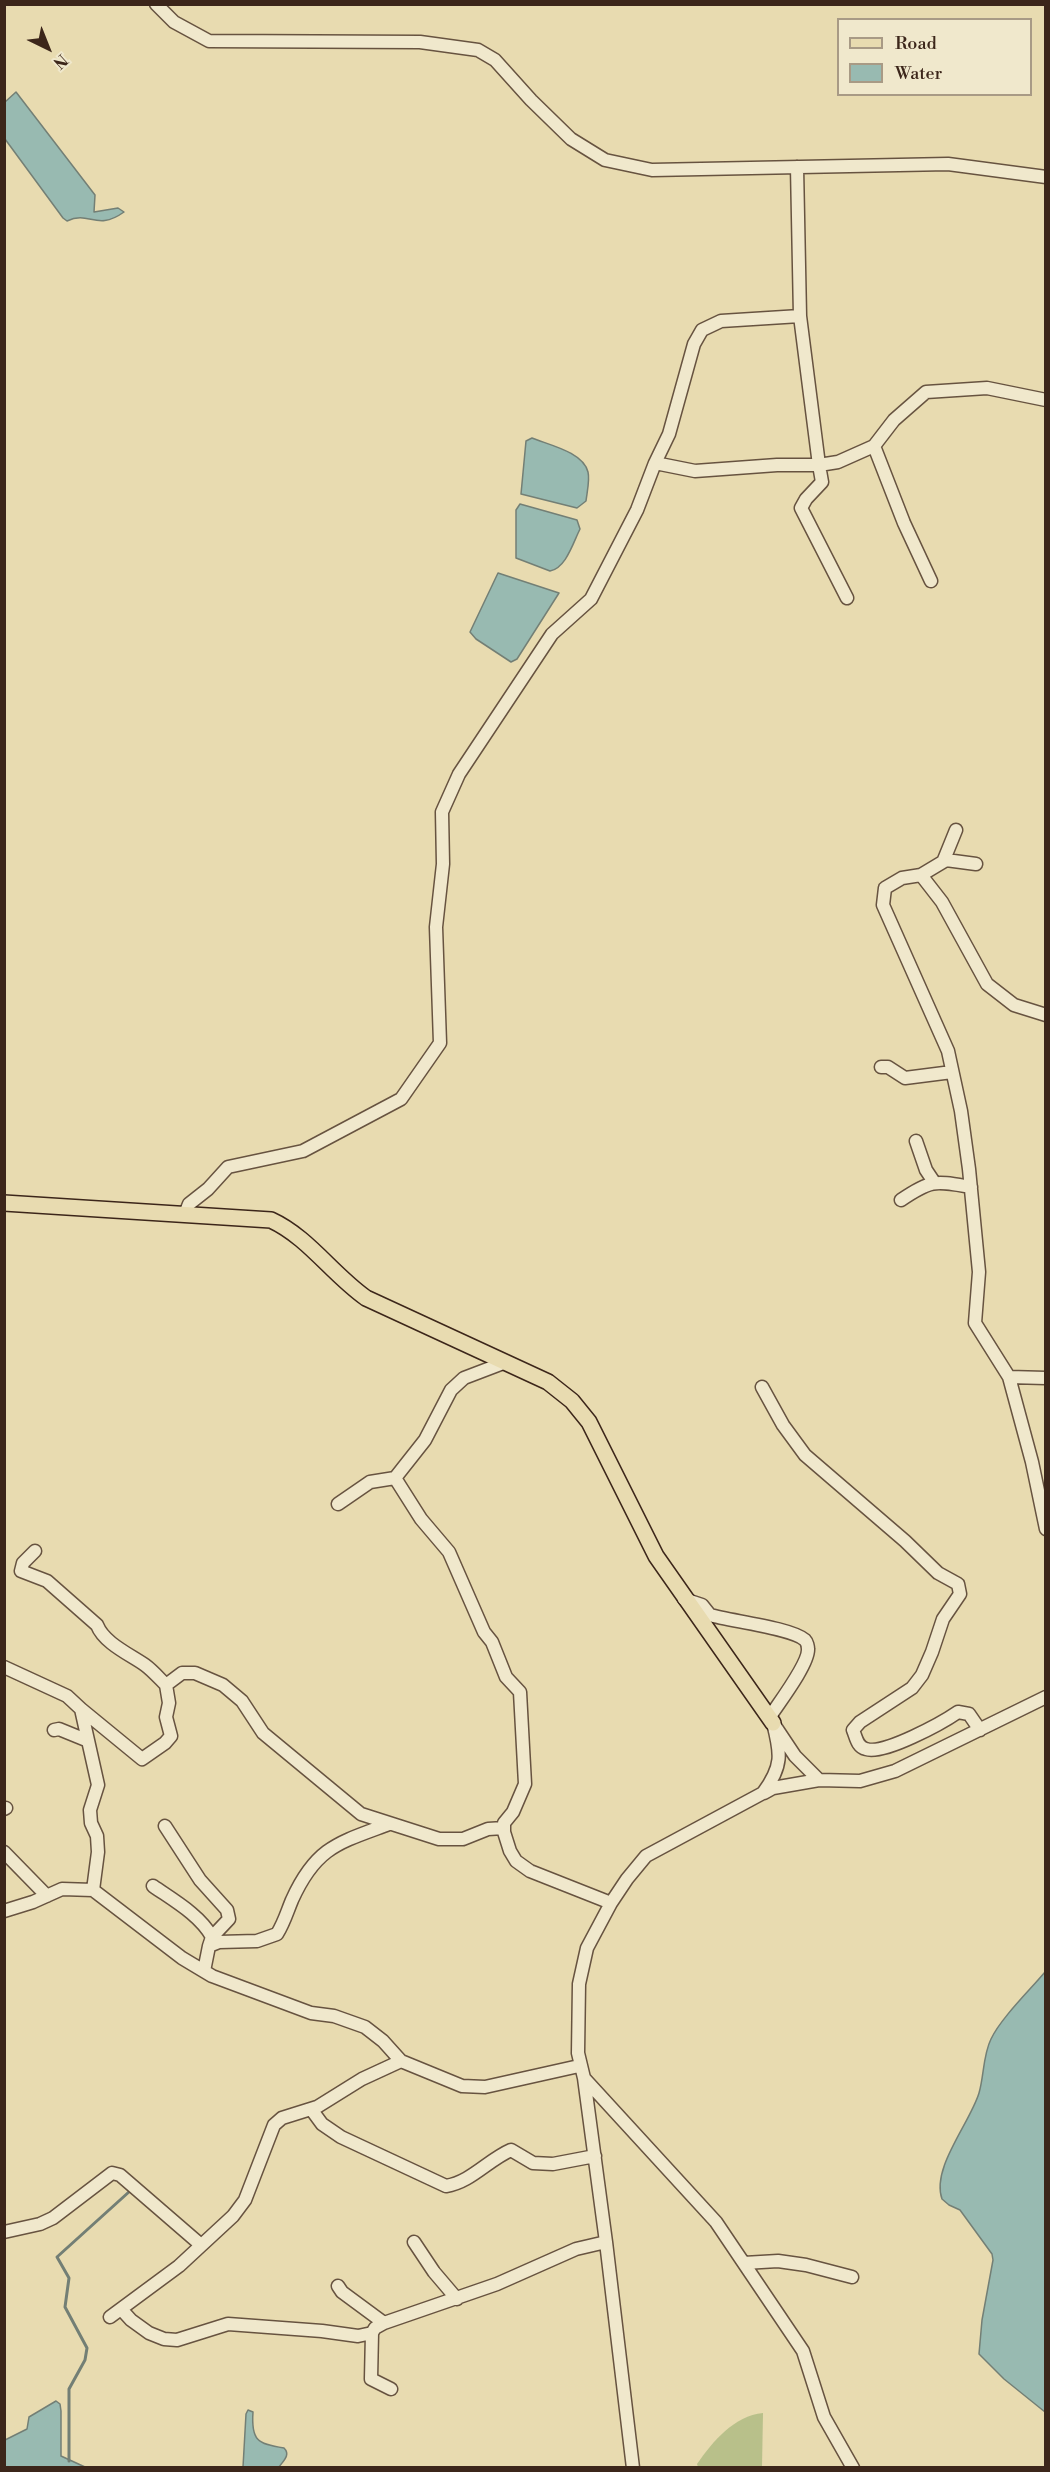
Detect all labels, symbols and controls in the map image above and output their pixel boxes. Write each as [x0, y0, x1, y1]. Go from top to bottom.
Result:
north arrow [18, 18, 78, 78]
legend [837, 18, 1032, 96]
text: Road [895, 32, 937, 55]
text: N [49, 50, 72, 73]
text: Water [895, 62, 942, 85]

